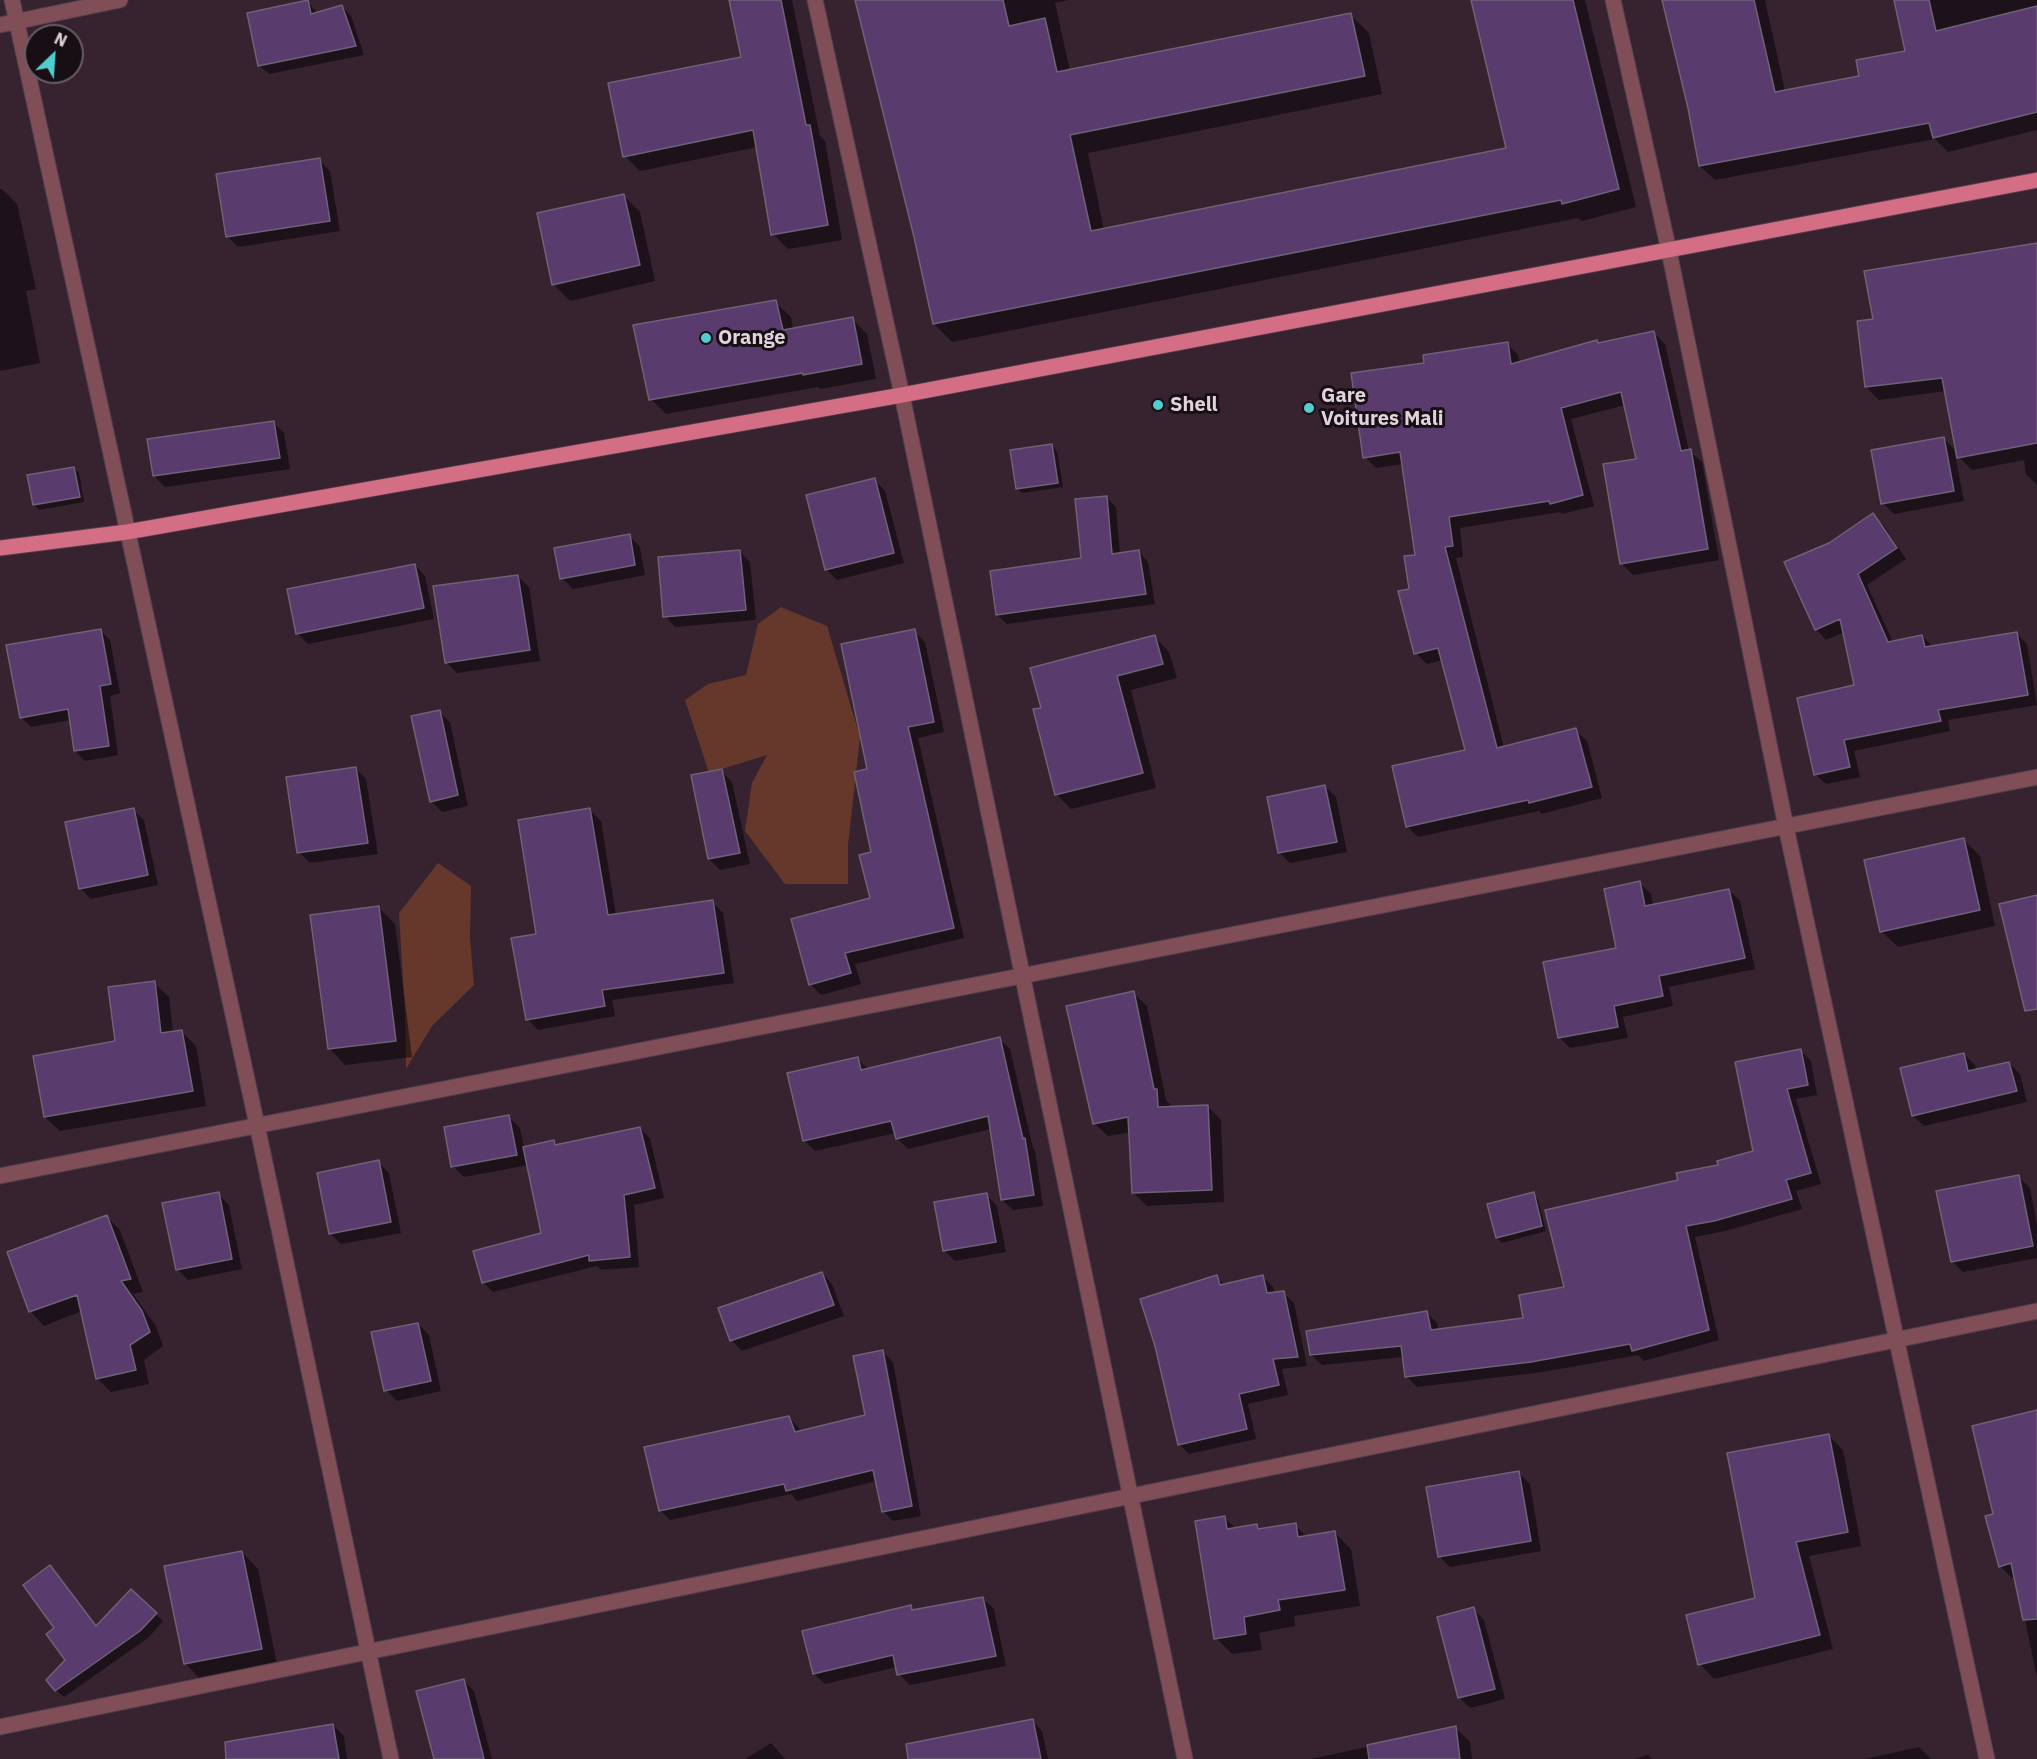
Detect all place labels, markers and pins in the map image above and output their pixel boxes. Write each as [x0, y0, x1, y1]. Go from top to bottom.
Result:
place label: Orange [718, 326, 786, 350]
marker: Orange [699, 331, 713, 345]
place label: Gare Voitures Mali [1321, 384, 1443, 431]
place label: Shell [1170, 393, 1218, 417]
marker: Shell [1151, 398, 1165, 412]
marker: Gare Voitures Mali [1302, 401, 1316, 415]

